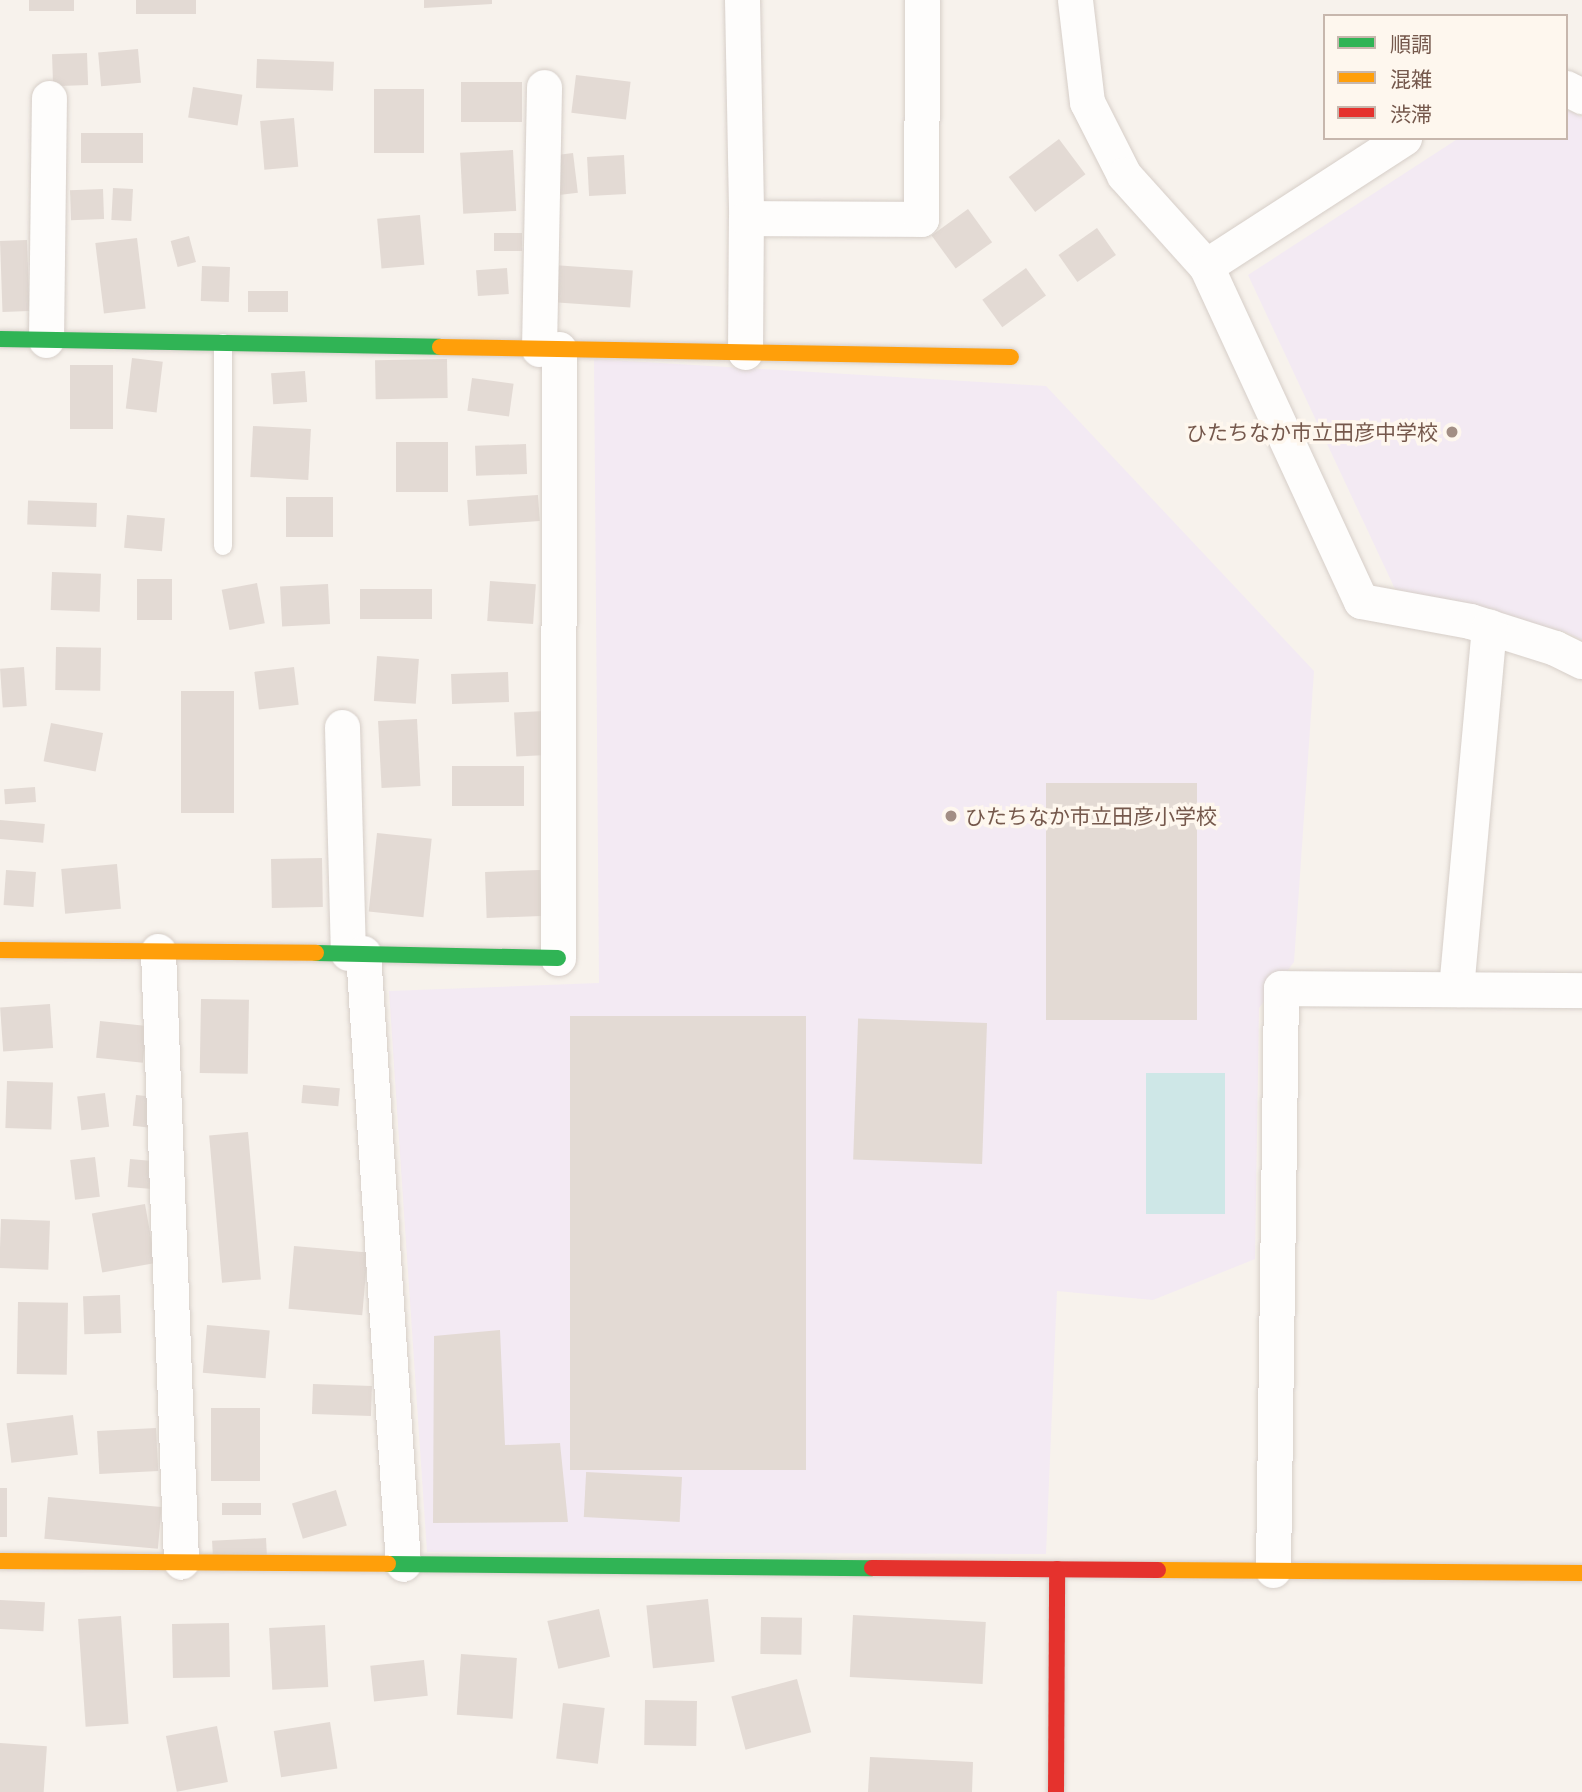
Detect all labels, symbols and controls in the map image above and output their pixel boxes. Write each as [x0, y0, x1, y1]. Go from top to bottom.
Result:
legend [1323, 14, 1568, 140]
text: 順調 [1390, 30, 1432, 58]
text: 混雑 [1390, 65, 1432, 93]
text: 渋滞 [1390, 100, 1432, 128]
place label: ひたちなか市立田彦中学校 [1186, 419, 1438, 445]
marker: ひたちなか市立田彦中学校 [1444, 424, 1460, 440]
place label: ひたちなか市立田彦小学校 [965, 803, 1217, 829]
marker: ひたちなか市立田彦小学校 [943, 808, 959, 824]

